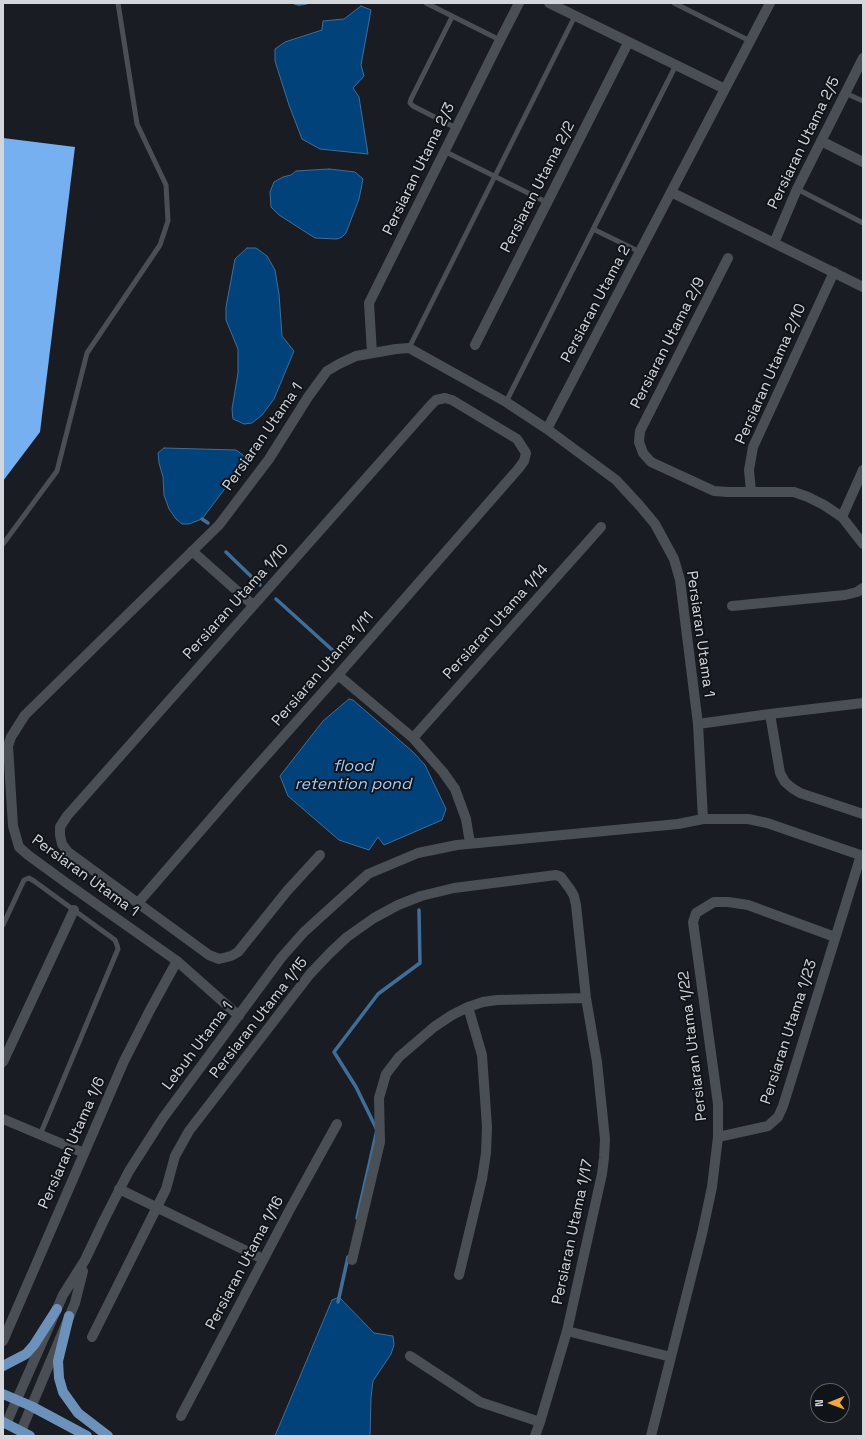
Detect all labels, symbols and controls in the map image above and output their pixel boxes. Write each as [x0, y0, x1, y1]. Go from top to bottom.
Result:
street label: Persiaran Utama 2/5 [764, 74, 844, 212]
street label: Persiaran Utama 2/3 [379, 100, 459, 238]
street label: Persiaran Utama 2/2 [497, 118, 579, 256]
street label: Persiaran Utama 2 [557, 242, 635, 366]
street label: Persiaran Utama 2/9 [627, 274, 709, 412]
street label: Persiaran Utama 2/10 [732, 301, 810, 447]
street label: Persiaran Utama 1 [219, 380, 307, 494]
street label: Persiaran Utama 1/10 [179, 541, 293, 663]
street label: Persiaran Utama 1/14 [440, 561, 552, 683]
street label: Persiaran Utama 1 [682, 570, 718, 698]
street label: Persiaran Utama 1/11 [268, 608, 378, 730]
water label: flood retention pond [295, 757, 411, 795]
street label: Persiaran Utama 1 [28, 831, 142, 921]
street label: Persiaran Utama 1/15 [206, 954, 312, 1082]
street label: Persiaran Utama 1/23 [757, 957, 821, 1107]
street label: Persiaran Utama 1/22 [675, 970, 711, 1122]
street label: Lebuh Utama 1 [159, 998, 237, 1094]
street label: Persiaran Utama 1/6 [35, 1074, 109, 1212]
street label: Persiaran Utama 1/17 [549, 1158, 597, 1306]
street label: Persiaran Utama 1/16 [202, 1193, 288, 1333]
north arrow [810, 1383, 850, 1423]
text: N [812, 1399, 826, 1407]

